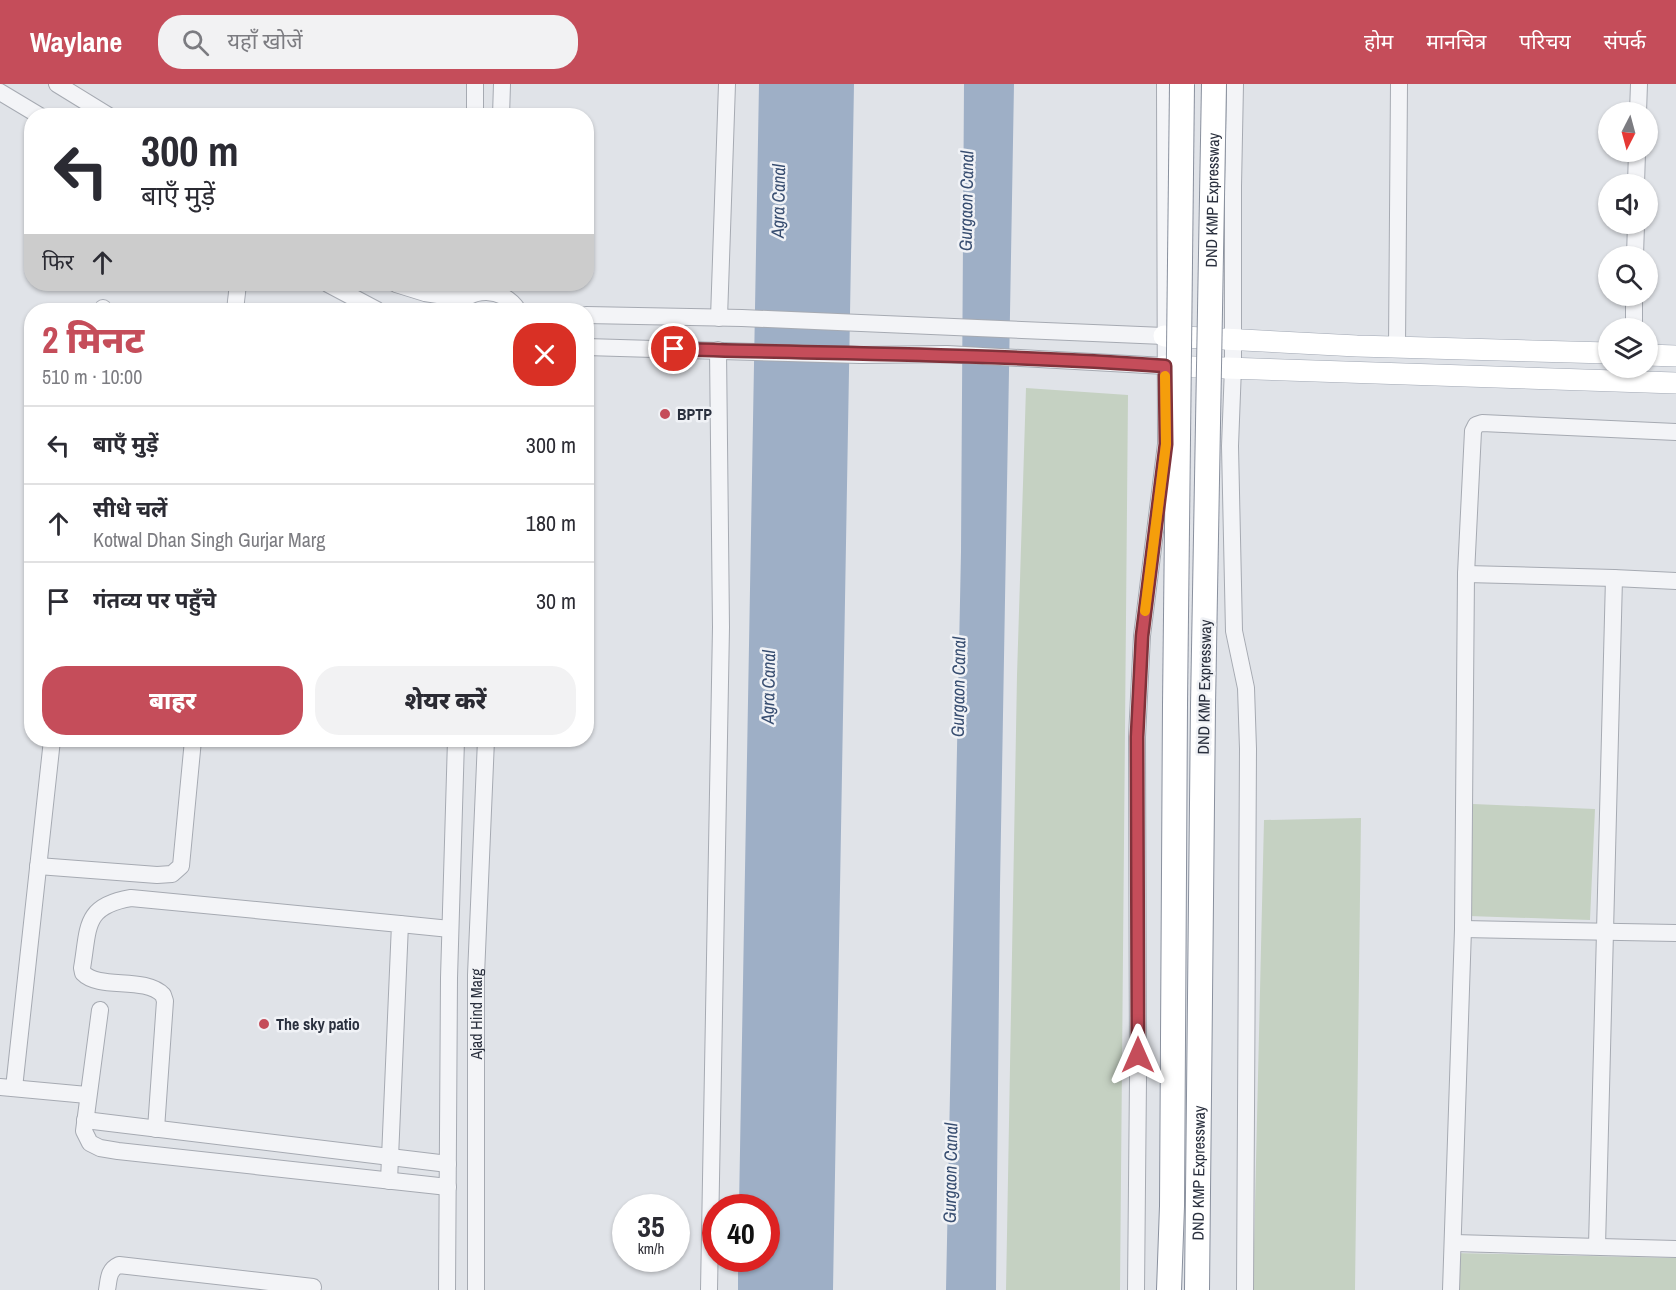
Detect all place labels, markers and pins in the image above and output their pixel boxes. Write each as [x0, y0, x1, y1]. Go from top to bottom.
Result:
pin [648, 323, 699, 374]
place label: BPTP [677, 403, 712, 425]
marker: BPTP [658, 407, 672, 421]
place label: The sky patio [276, 1013, 360, 1035]
marker: The sky patio [257, 1017, 271, 1031]

